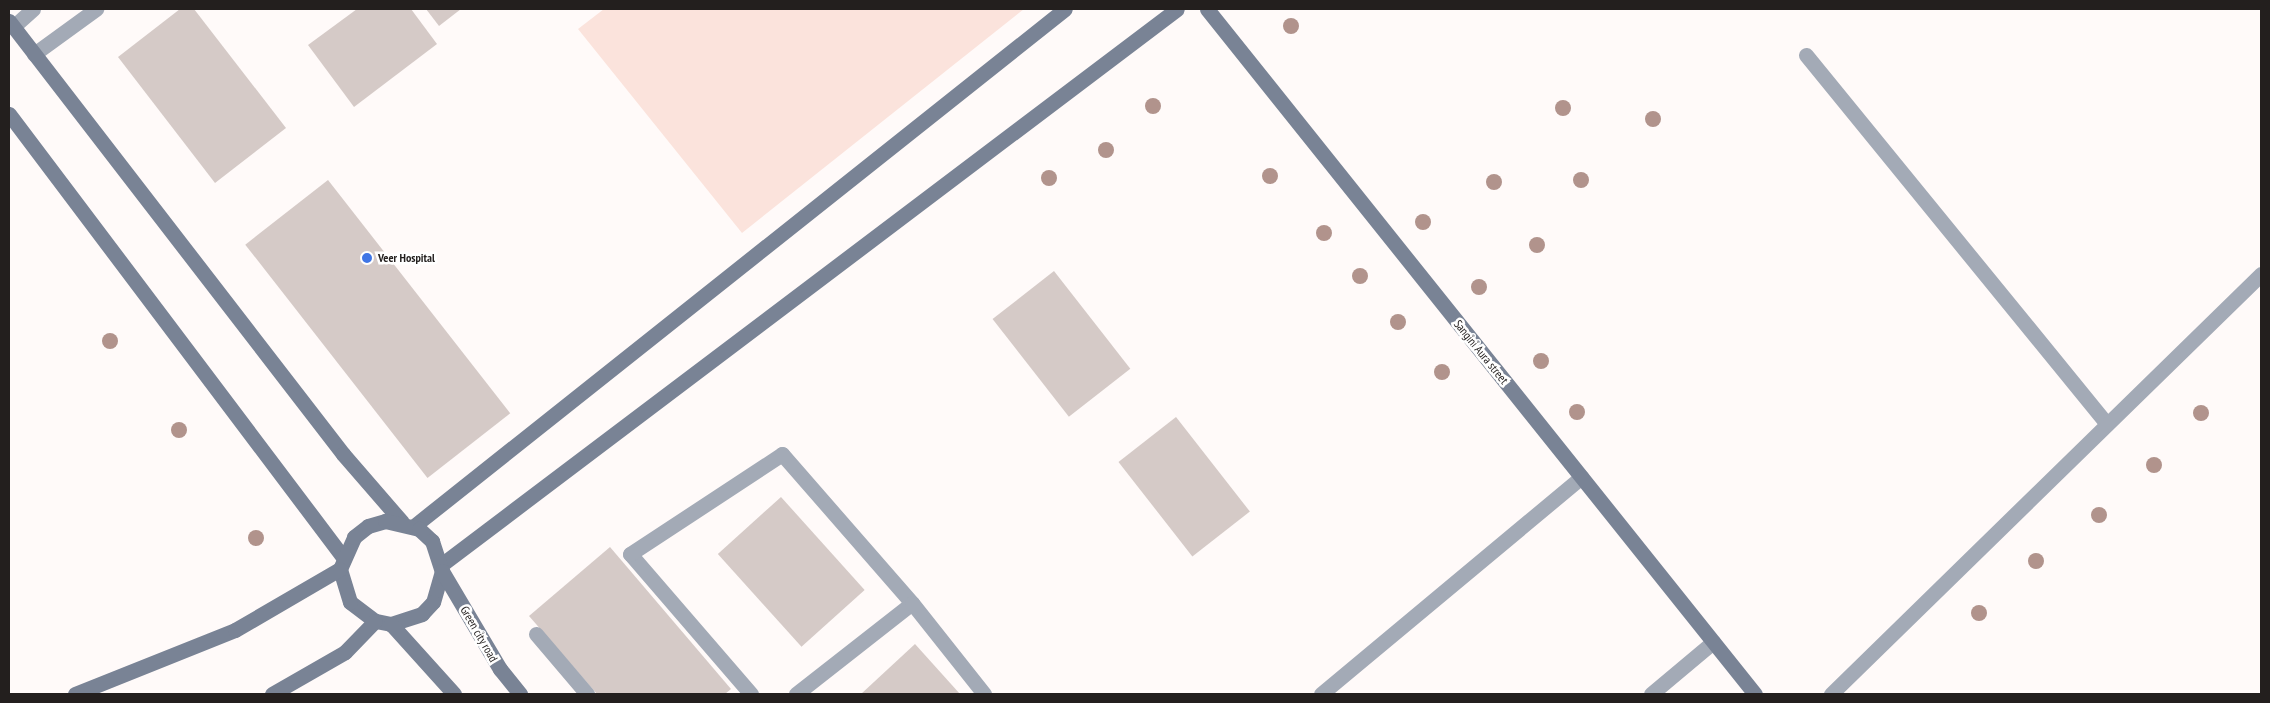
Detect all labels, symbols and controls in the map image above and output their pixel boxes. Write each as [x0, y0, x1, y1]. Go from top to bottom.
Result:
marker: Veer Hospital [360, 251, 374, 265]
place label: Veer Hospital [378, 251, 435, 265]
street label: Sangini Aura street [1451, 317, 1511, 387]
street label: Green city road [457, 603, 501, 665]

